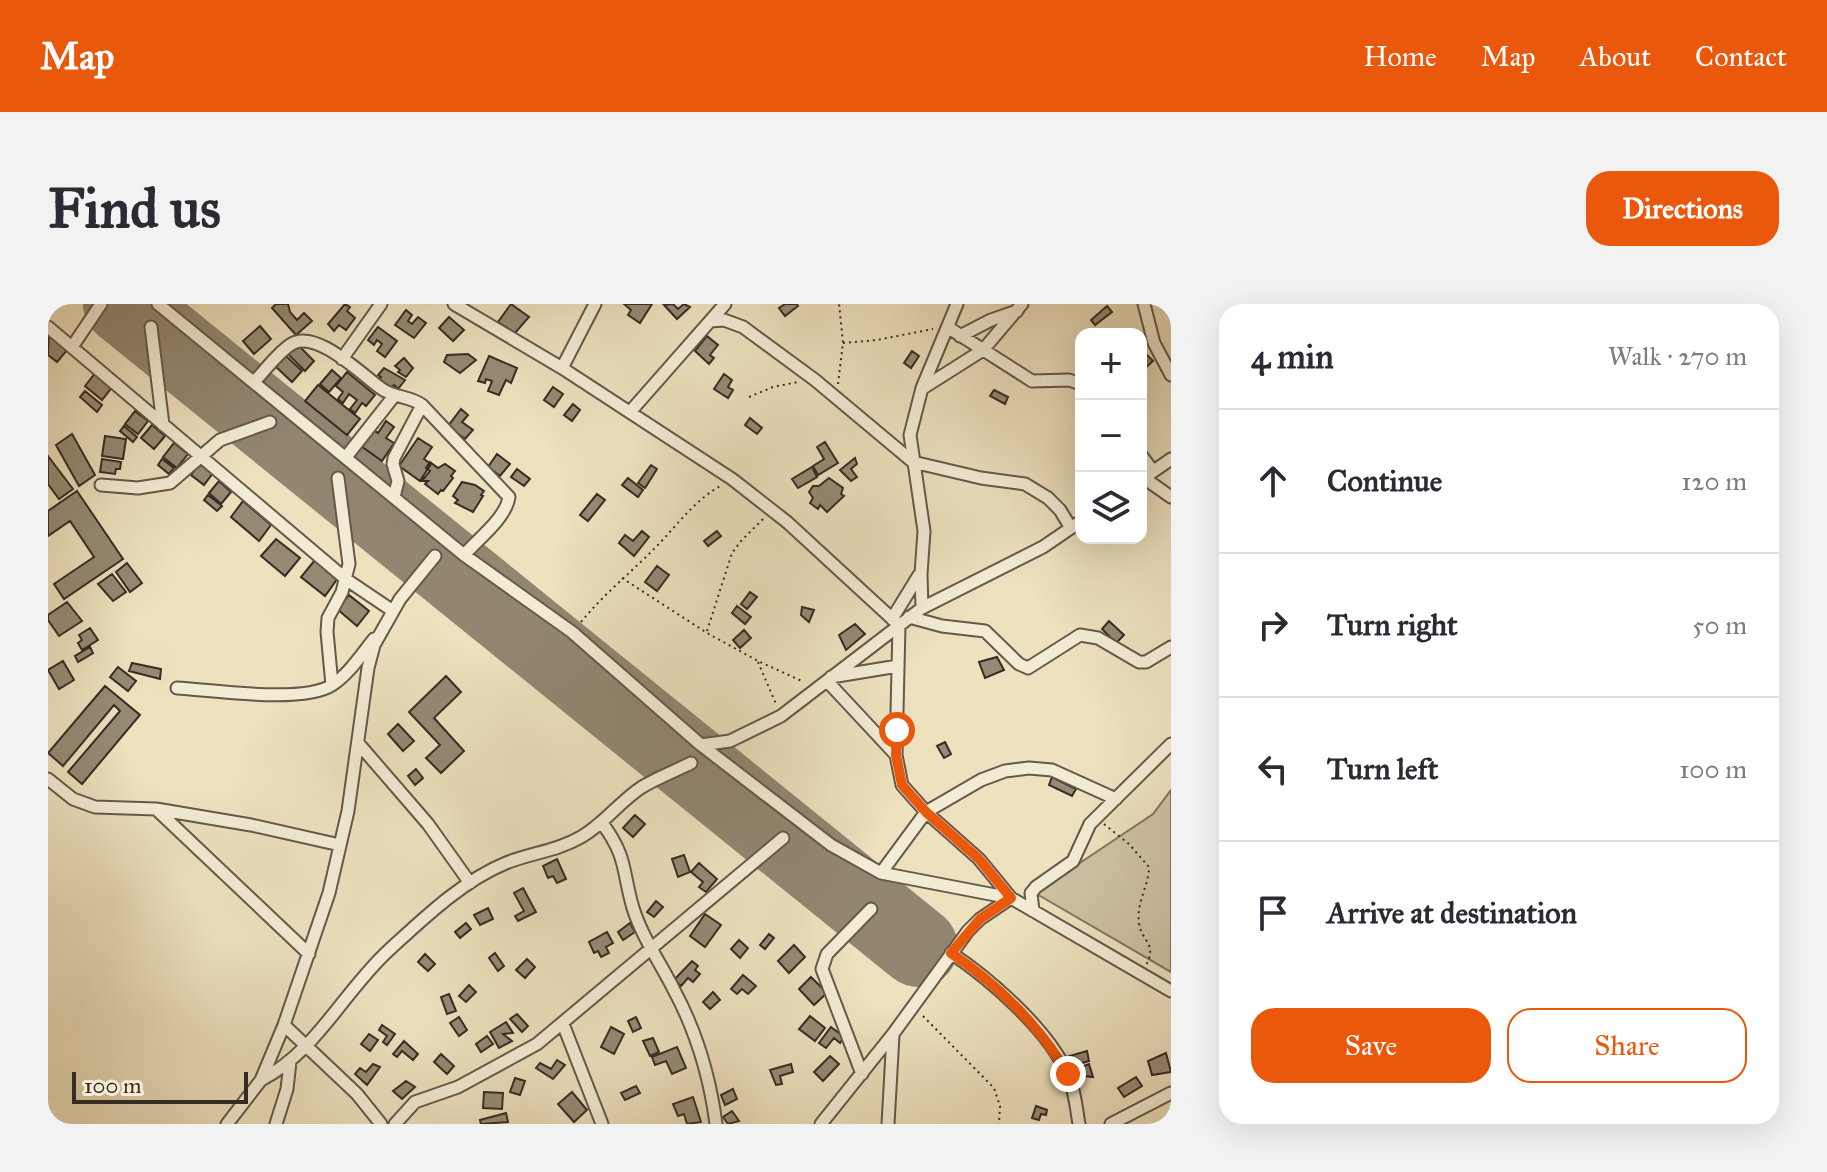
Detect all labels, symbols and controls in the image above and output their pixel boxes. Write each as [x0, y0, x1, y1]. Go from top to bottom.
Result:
text: Map [40, 33, 114, 79]
text: Home [1364, 39, 1437, 74]
text: Map [1481, 39, 1535, 74]
text: About [1579, 39, 1651, 74]
text: Contact [1695, 39, 1787, 74]
button: Directions [1586, 171, 1779, 246]
text: Find us [48, 174, 221, 242]
map controls [1075, 328, 1147, 544]
button: + [1075, 328, 1147, 400]
text: 4 min [1251, 336, 1334, 377]
text: Walk · 270 m [1608, 340, 1747, 372]
button: − [1075, 400, 1147, 472]
icon: ahead [1251, 459, 1295, 503]
text: Continue [1327, 463, 1442, 499]
text: 120 m [1681, 465, 1747, 497]
button: layers [1075, 472, 1147, 544]
icon: right [1251, 603, 1295, 647]
text: Turn right [1327, 607, 1458, 643]
text: 50 m [1692, 609, 1747, 641]
route start [879, 712, 915, 748]
icon: left [1251, 747, 1295, 791]
text: Turn left [1327, 751, 1438, 787]
text: 100 m [1679, 753, 1747, 785]
icon: arrive [1251, 891, 1295, 935]
text: Arrive at destination [1327, 895, 1577, 931]
button: Save [1251, 1008, 1491, 1083]
button: Share [1507, 1008, 1747, 1083]
route end [1050, 1056, 1086, 1092]
scale bar [72, 1068, 248, 1104]
text: 100 m [84, 1072, 141, 1099]

